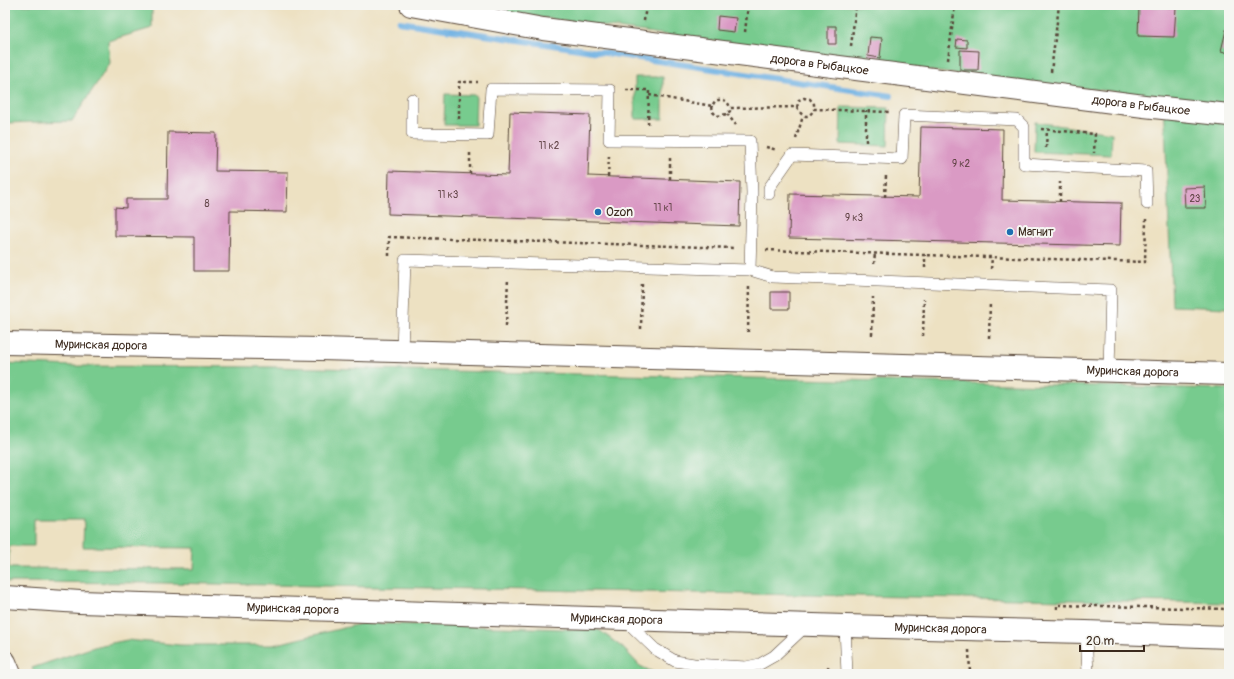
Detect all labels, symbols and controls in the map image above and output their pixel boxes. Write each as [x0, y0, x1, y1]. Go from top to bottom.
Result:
street label: дорога в Рыбацкое [770, 51, 870, 79]
street label: дорога в Рыбацкое [1091, 92, 1191, 119]
house number: 11 к2 [539, 140, 560, 152]
house number: 9 к2 [952, 158, 970, 170]
house number: 11 к3 [438, 189, 459, 201]
house number: 23 [1190, 193, 1201, 205]
house number: 8 [204, 198, 210, 210]
house number: 11 к1 [653, 202, 673, 214]
place label: Ozon [606, 205, 633, 220]
marker: Ozon [593, 207, 603, 217]
house number: 9 к3 [845, 212, 863, 224]
place label: Магнит [1018, 225, 1054, 240]
marker: Магнит [1005, 227, 1015, 237]
street label: Муринская дорога [55, 337, 148, 354]
street label: Муринская дорога [1086, 363, 1179, 381]
street label: Муринская дорога [246, 600, 340, 618]
street label: Муринская дорога [570, 610, 663, 628]
street label: Муринская дорога [894, 620, 987, 638]
scale bar [1080, 627, 1144, 653]
text: 20 m [1086, 634, 1115, 649]

